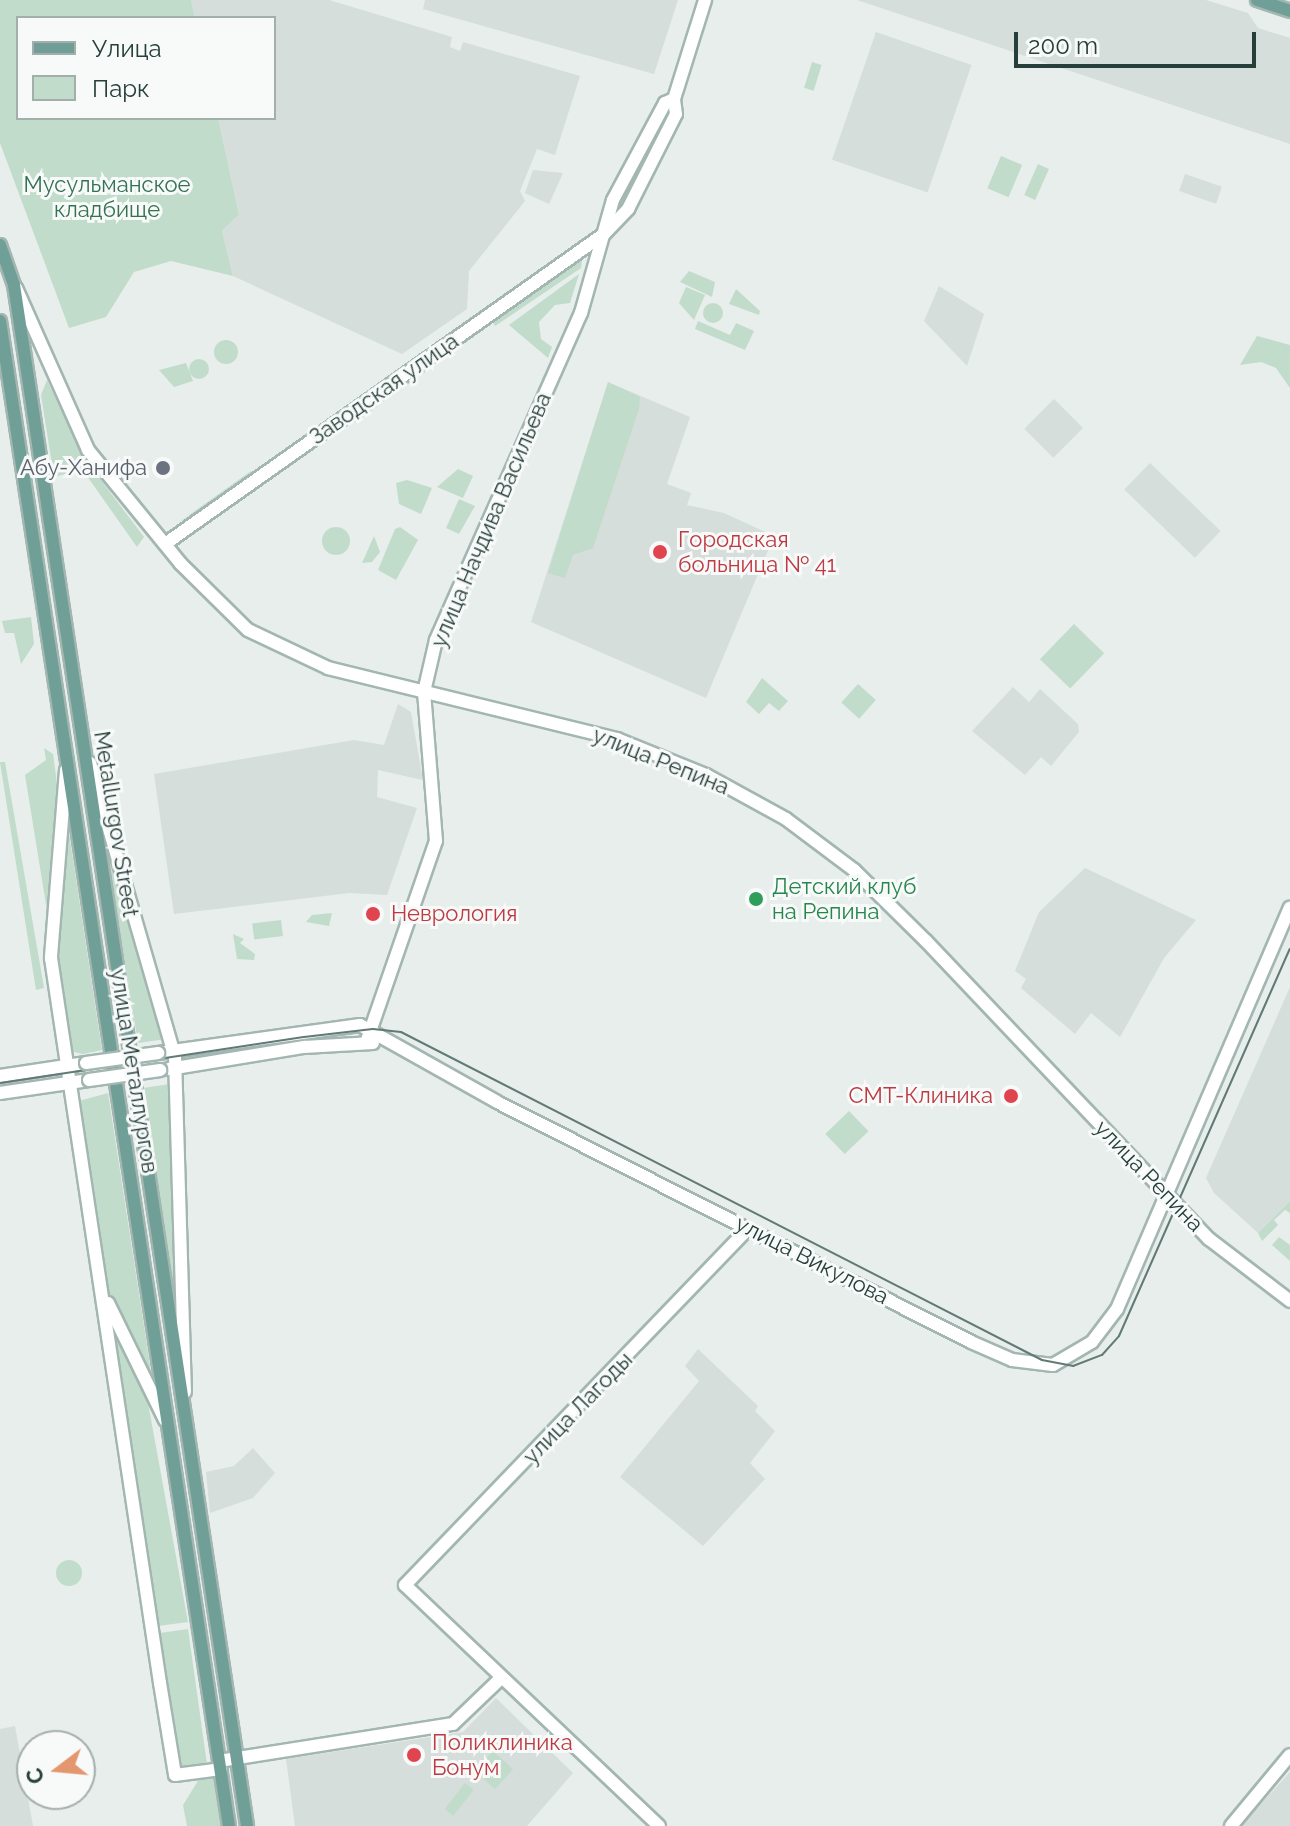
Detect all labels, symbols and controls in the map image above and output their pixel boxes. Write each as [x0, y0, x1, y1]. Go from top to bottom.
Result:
legend [16, 16, 276, 120]
scale bar [1018, 16, 1260, 66]
text: 200 m [1028, 31, 1098, 60]
text: Улица [92, 34, 162, 63]
text: Парк [92, 74, 150, 103]
park label: Мусульманское кладбище [23, 171, 191, 222]
street label: Заводская улица [304, 328, 464, 450]
street label: улица Начдива Васильева [425, 389, 557, 651]
place label: Абу-Ханифа [20, 455, 147, 481]
marker: Абу-Ханифа [154, 459, 172, 477]
place label: Городская больница № 41 [678, 526, 836, 578]
marker: Городская больница № 41 [649, 541, 671, 563]
street label: улица Репина [589, 722, 733, 800]
street label: Metallurgov Street [88, 729, 144, 919]
place label: Детский клуб на Репина [772, 873, 916, 924]
marker: Детский клуб на Репина [747, 890, 765, 908]
place label: Неврология [391, 901, 517, 927]
marker: Неврология [362, 903, 384, 925]
street label: улица Металлургов [105, 967, 163, 1175]
place label: СМТ-Клиника [849, 1083, 993, 1109]
marker: СМТ-Клиника [1000, 1085, 1022, 1107]
street label: улица Репина [1089, 1115, 1209, 1237]
street label: улица Викулова [731, 1210, 893, 1310]
street label: улица Лагоды [518, 1346, 638, 1470]
place label: Поликлиника Бонум [432, 1729, 573, 1780]
north arrow [16, 1730, 96, 1810]
marker: Поликлиника Бонум [403, 1744, 425, 1766]
text: С [20, 1765, 49, 1787]

